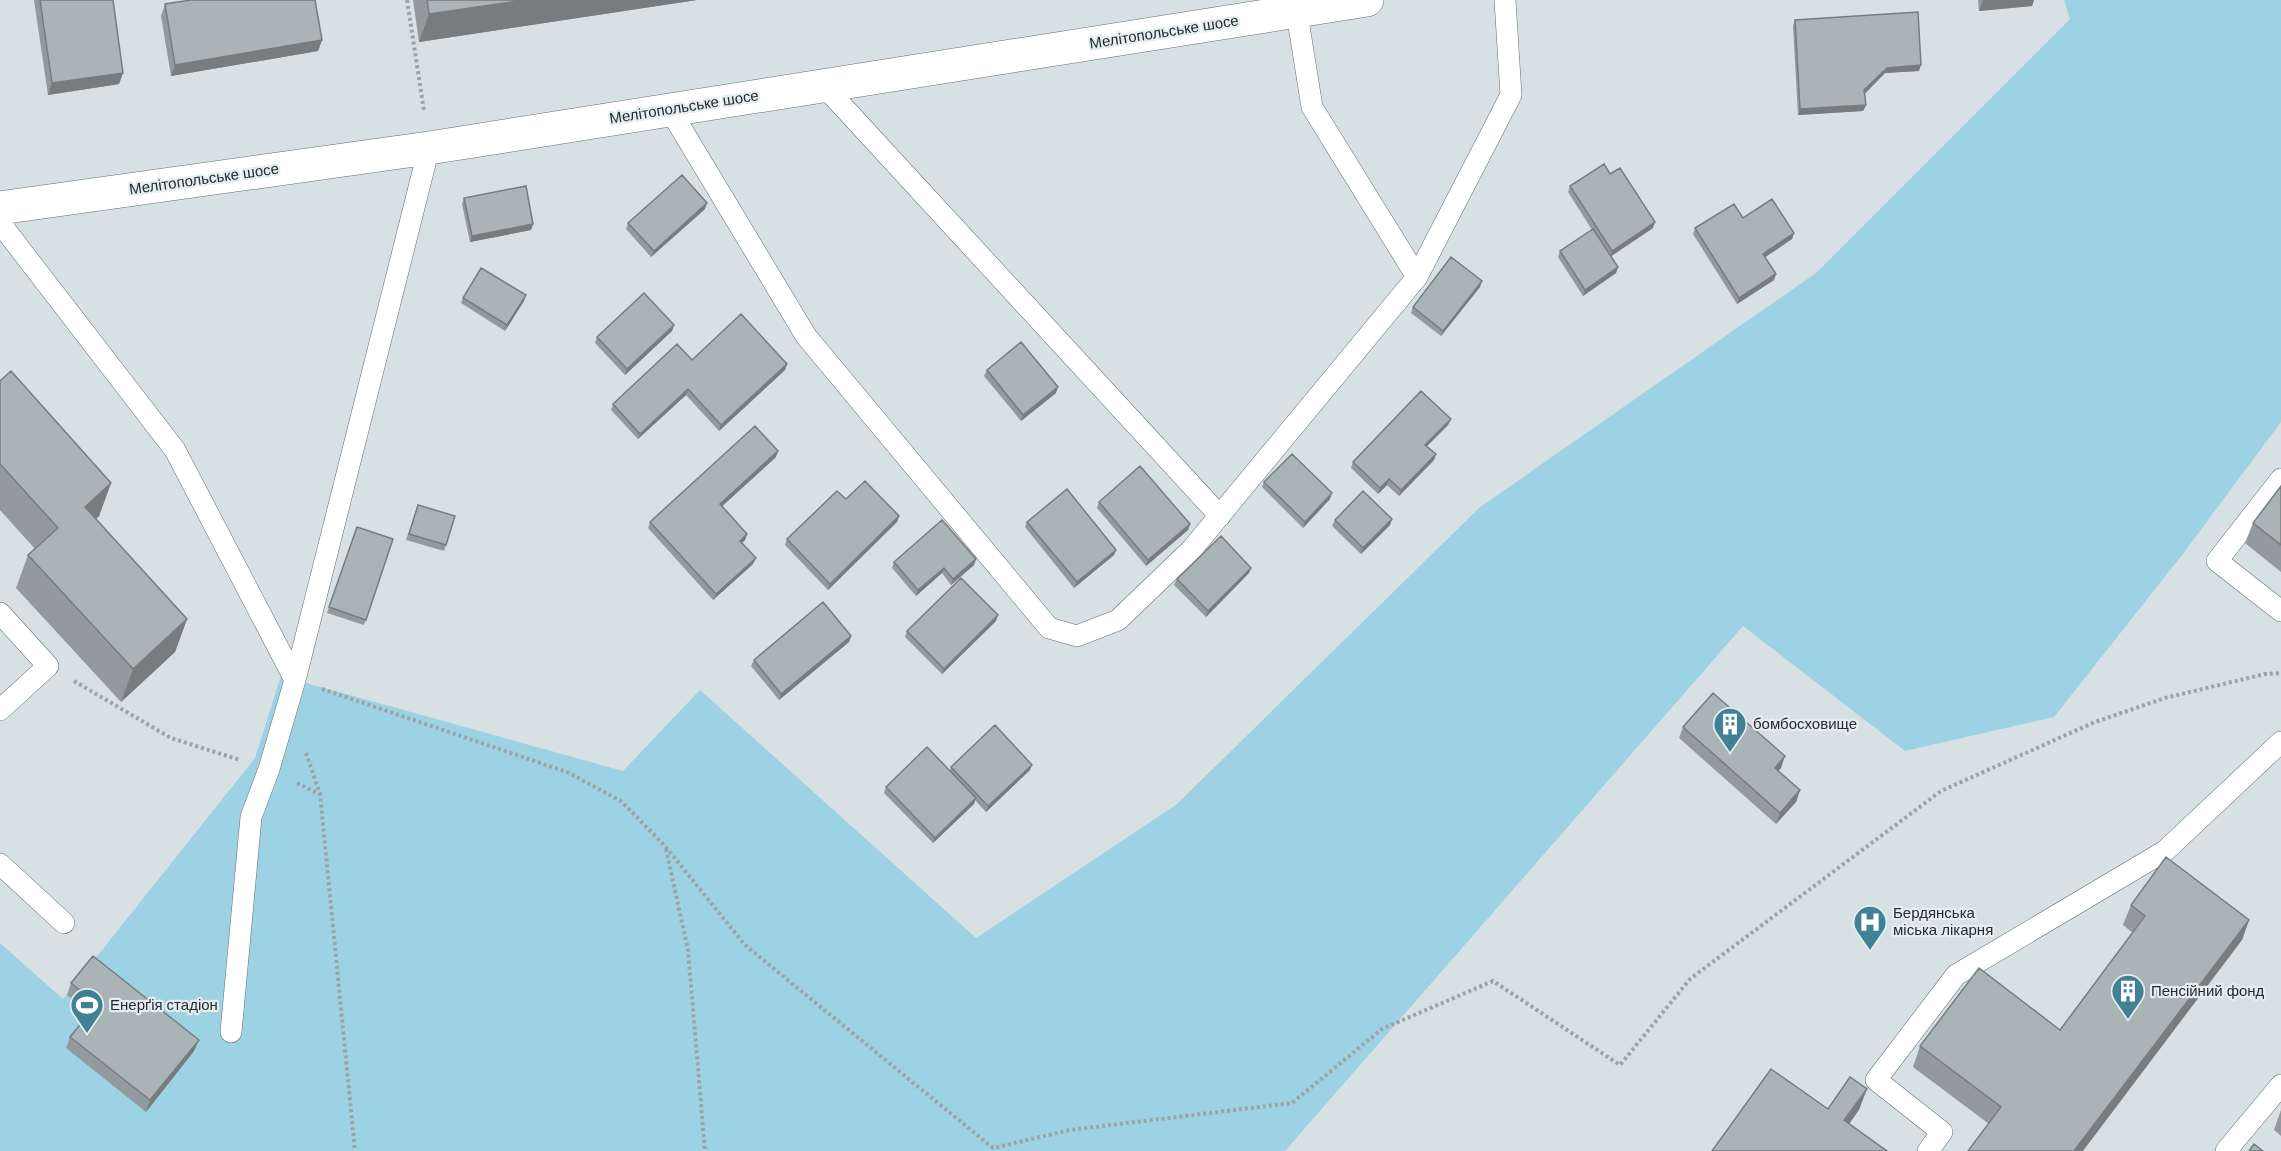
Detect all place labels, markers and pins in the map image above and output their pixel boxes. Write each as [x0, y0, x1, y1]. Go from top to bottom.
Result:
building icon: бомбосховище [1712, 706, 1748, 753]
place label: бомбосховище [1753, 714, 1857, 734]
place label: Бердянська міська лікарня [1893, 903, 1993, 940]
hospital icon: Бердянська міська лікарня [1852, 904, 1888, 951]
building icon: Пенсійний фонд [2110, 973, 2146, 1020]
place label: Пенсійний фонд [2151, 981, 2265, 1001]
sports icon: Енерґія стадіон [69, 987, 105, 1034]
place label: Енерґія стадіон [110, 995, 218, 1015]

